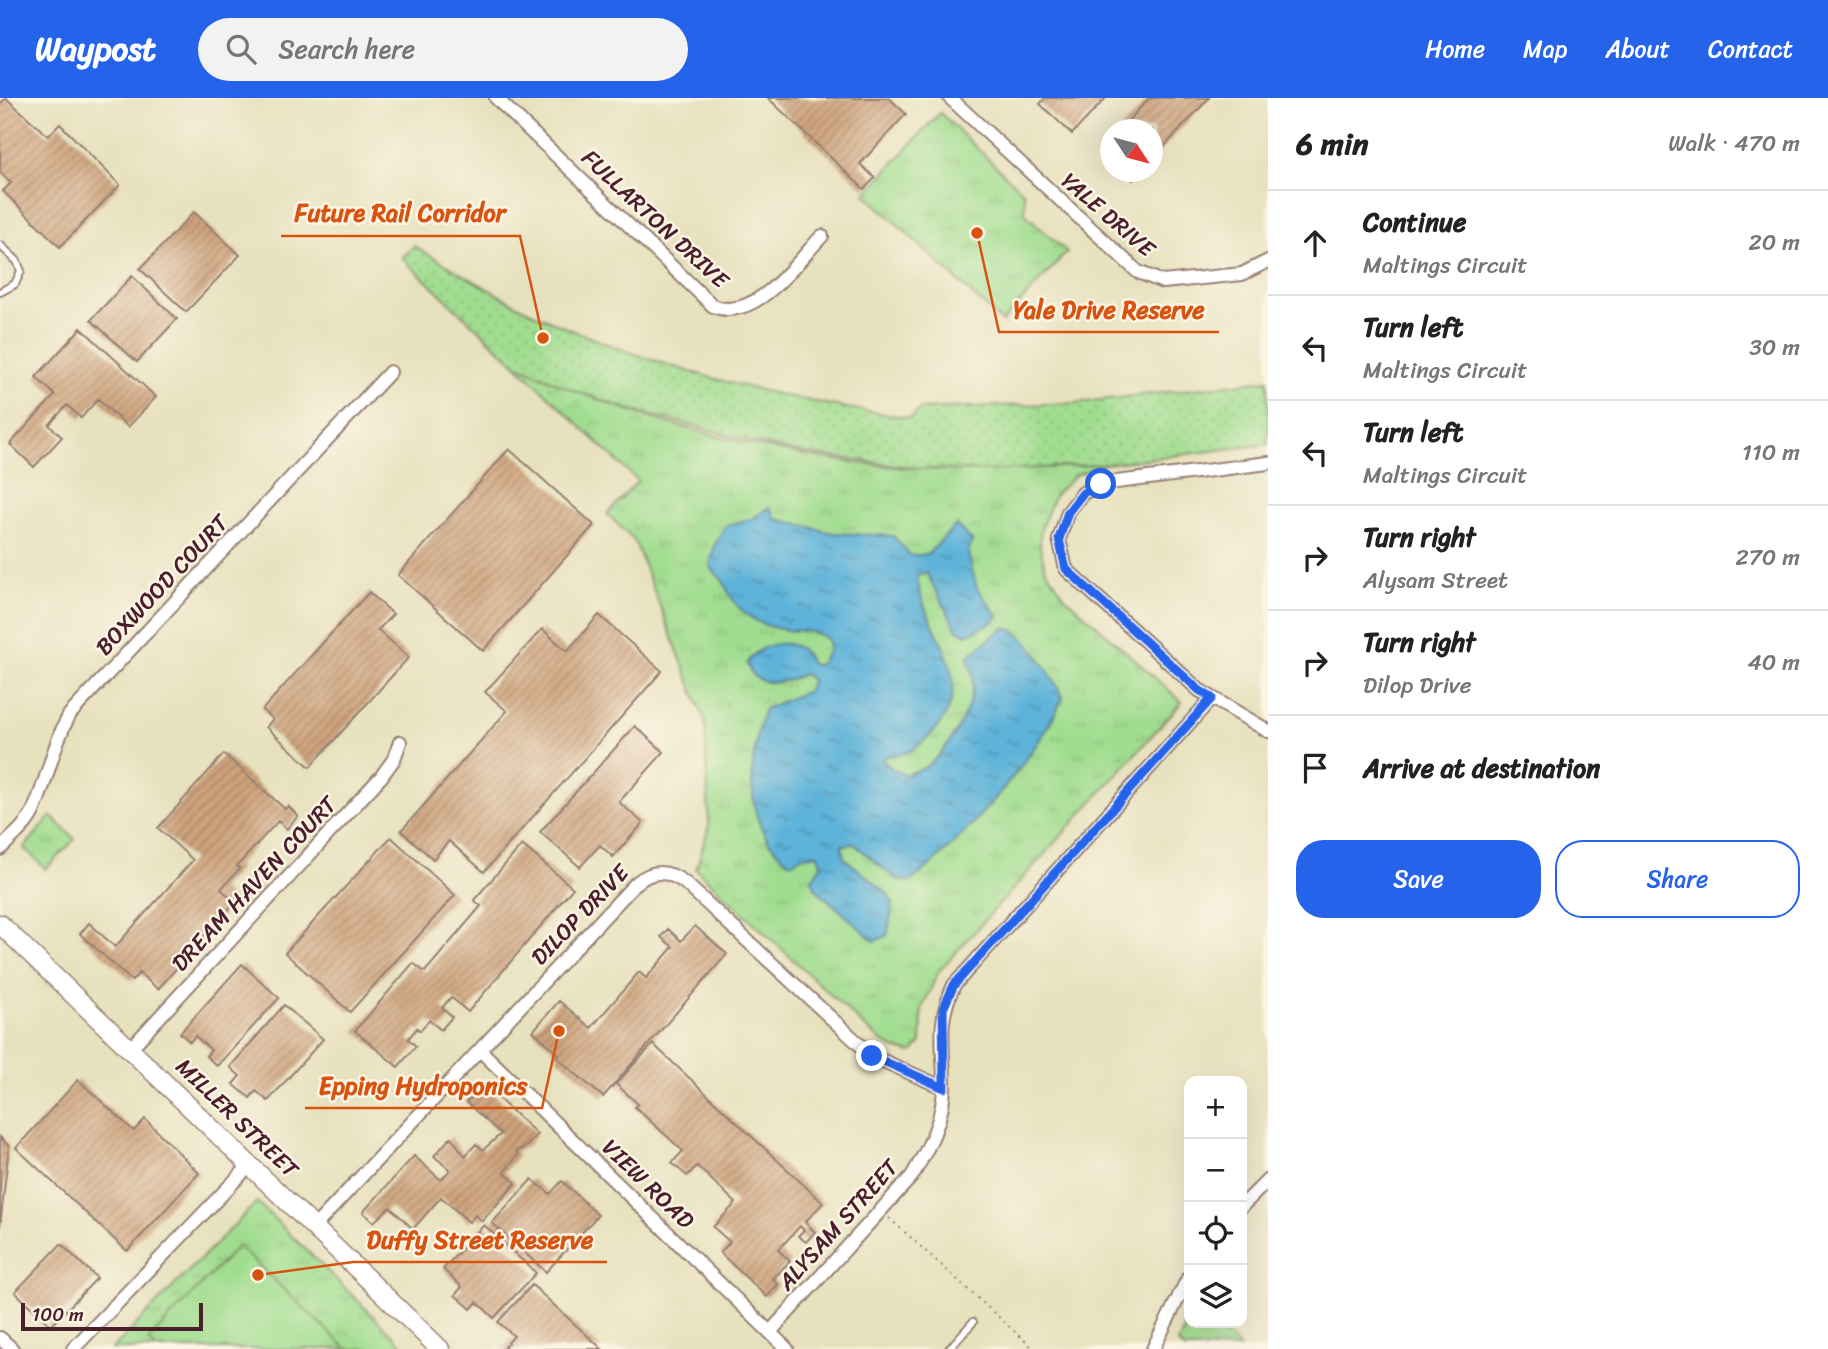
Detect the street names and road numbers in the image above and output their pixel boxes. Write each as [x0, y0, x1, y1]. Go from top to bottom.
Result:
street label: FULLARTON DRIVE [571, 139, 740, 300]
street label: YALE DRIVE [1051, 162, 1166, 269]
street label: BOXWOOD COURT [85, 504, 240, 666]
street label: DREAM HAVEN COURT [161, 785, 348, 982]
street label: DILOP DRIVE [521, 854, 640, 976]
street label: MILLER STREET [165, 1048, 310, 1189]
street label: VIEW ROAD [592, 1129, 704, 1240]
street label: ALYSAM STREET [766, 1148, 910, 1301]

